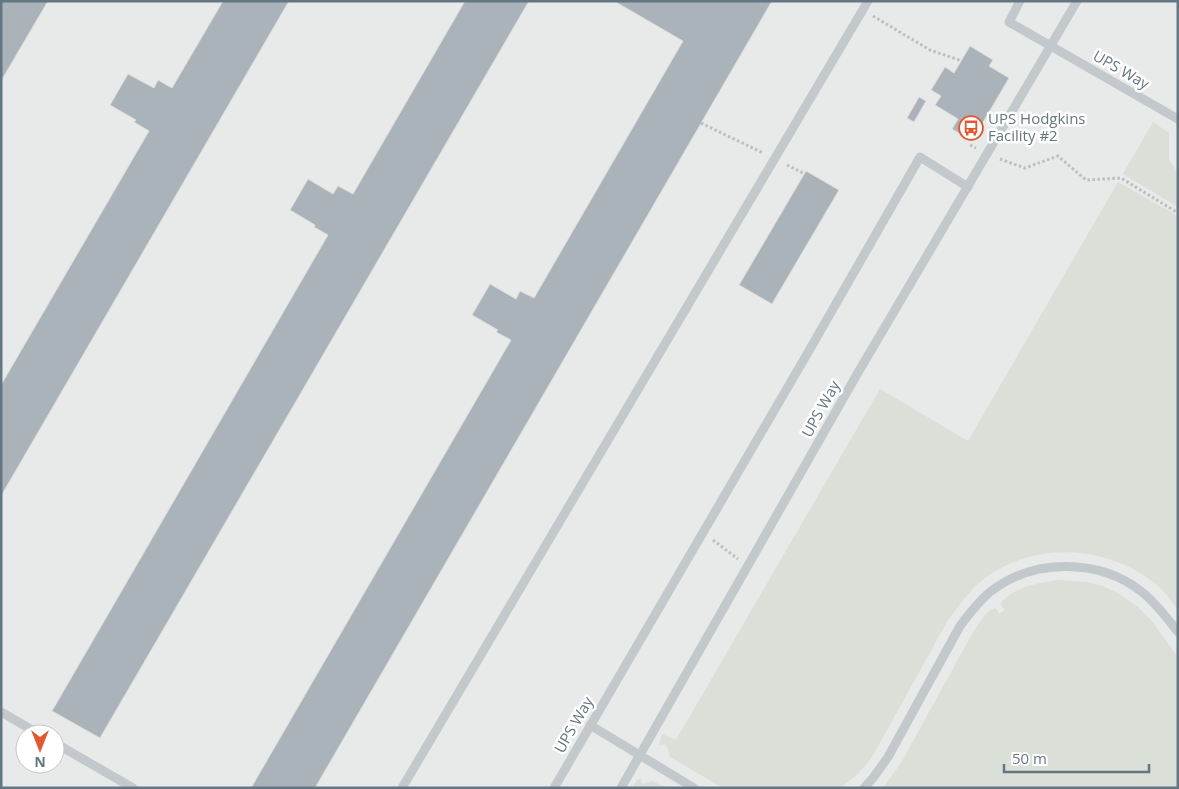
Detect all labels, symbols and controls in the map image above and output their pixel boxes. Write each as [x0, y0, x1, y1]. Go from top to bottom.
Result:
street label: UPS Way [1090, 45, 1154, 93]
place label: UPS Hodgkins Facility #2 [988, 108, 1086, 145]
bus stop icon: UPS Hodgkins Facility #2 [958, 115, 984, 141]
street label: UPS Way [796, 376, 844, 440]
street label: UPS Way [549, 692, 597, 756]
north arrow [15, 724, 65, 774]
scale bar [1004, 742, 1149, 774]
text: 50 m [1012, 748, 1047, 768]
text: N [34, 753, 46, 772]

